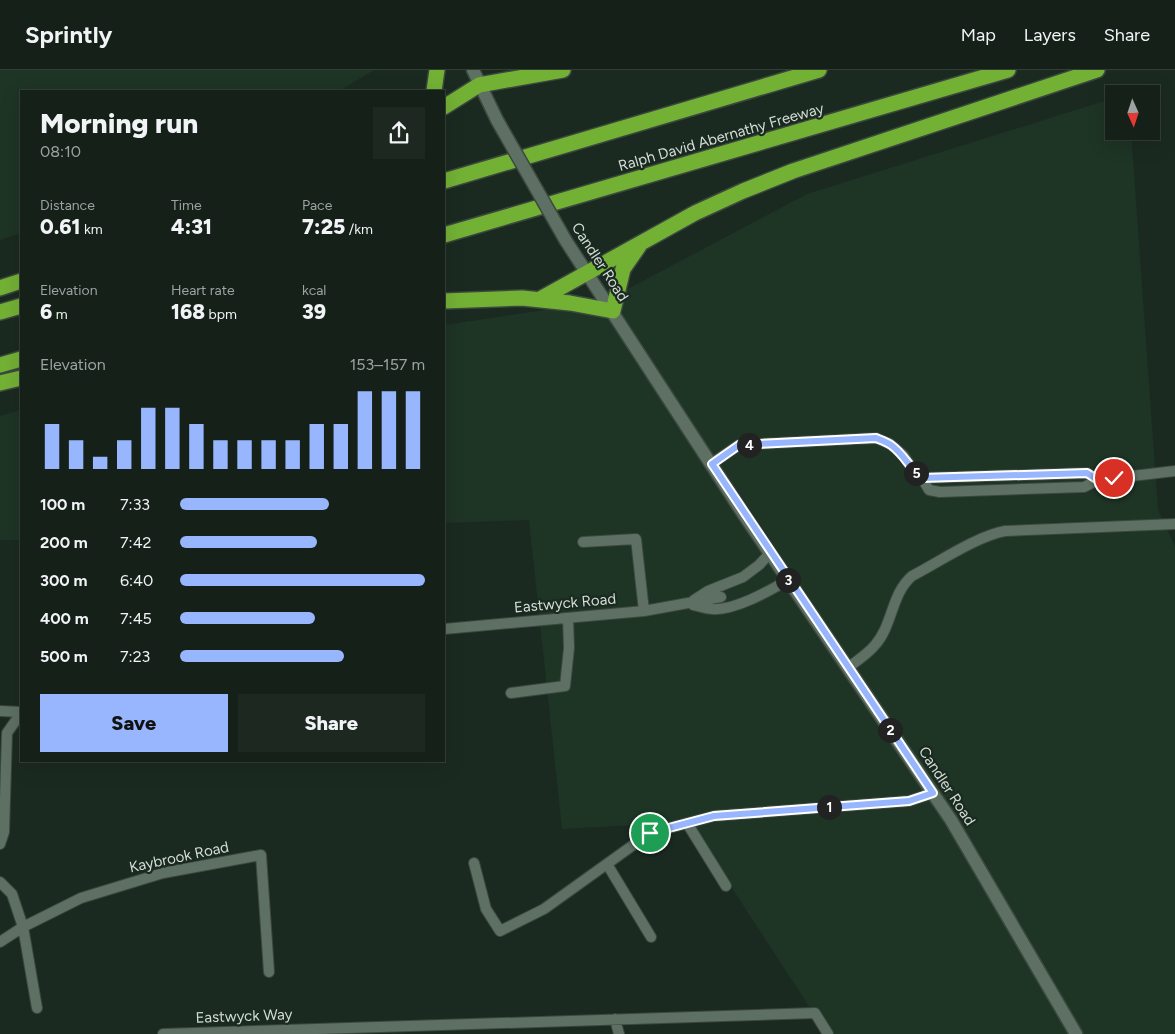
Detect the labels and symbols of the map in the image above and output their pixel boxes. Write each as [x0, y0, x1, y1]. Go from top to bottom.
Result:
north arrow [1105, 85, 1160, 140]
street label: Ralph David Abernathy Freeway [616, 99, 826, 175]
street label: Candler Road [568, 219, 632, 305]
pin: 4 [736, 432, 762, 458]
pin [1093, 457, 1135, 499]
pin: 5 [904, 460, 928, 486]
pin: 3 [776, 568, 800, 592]
street label: Eastwyck Road [513, 590, 617, 616]
pin: 2 [878, 718, 902, 742]
street label: Candler Road [915, 743, 979, 829]
pin: 1 [816, 794, 842, 820]
pin [629, 812, 671, 854]
street label: Kaybrook Road [128, 838, 230, 876]
street label: Eastwyck Way [195, 1005, 293, 1027]

